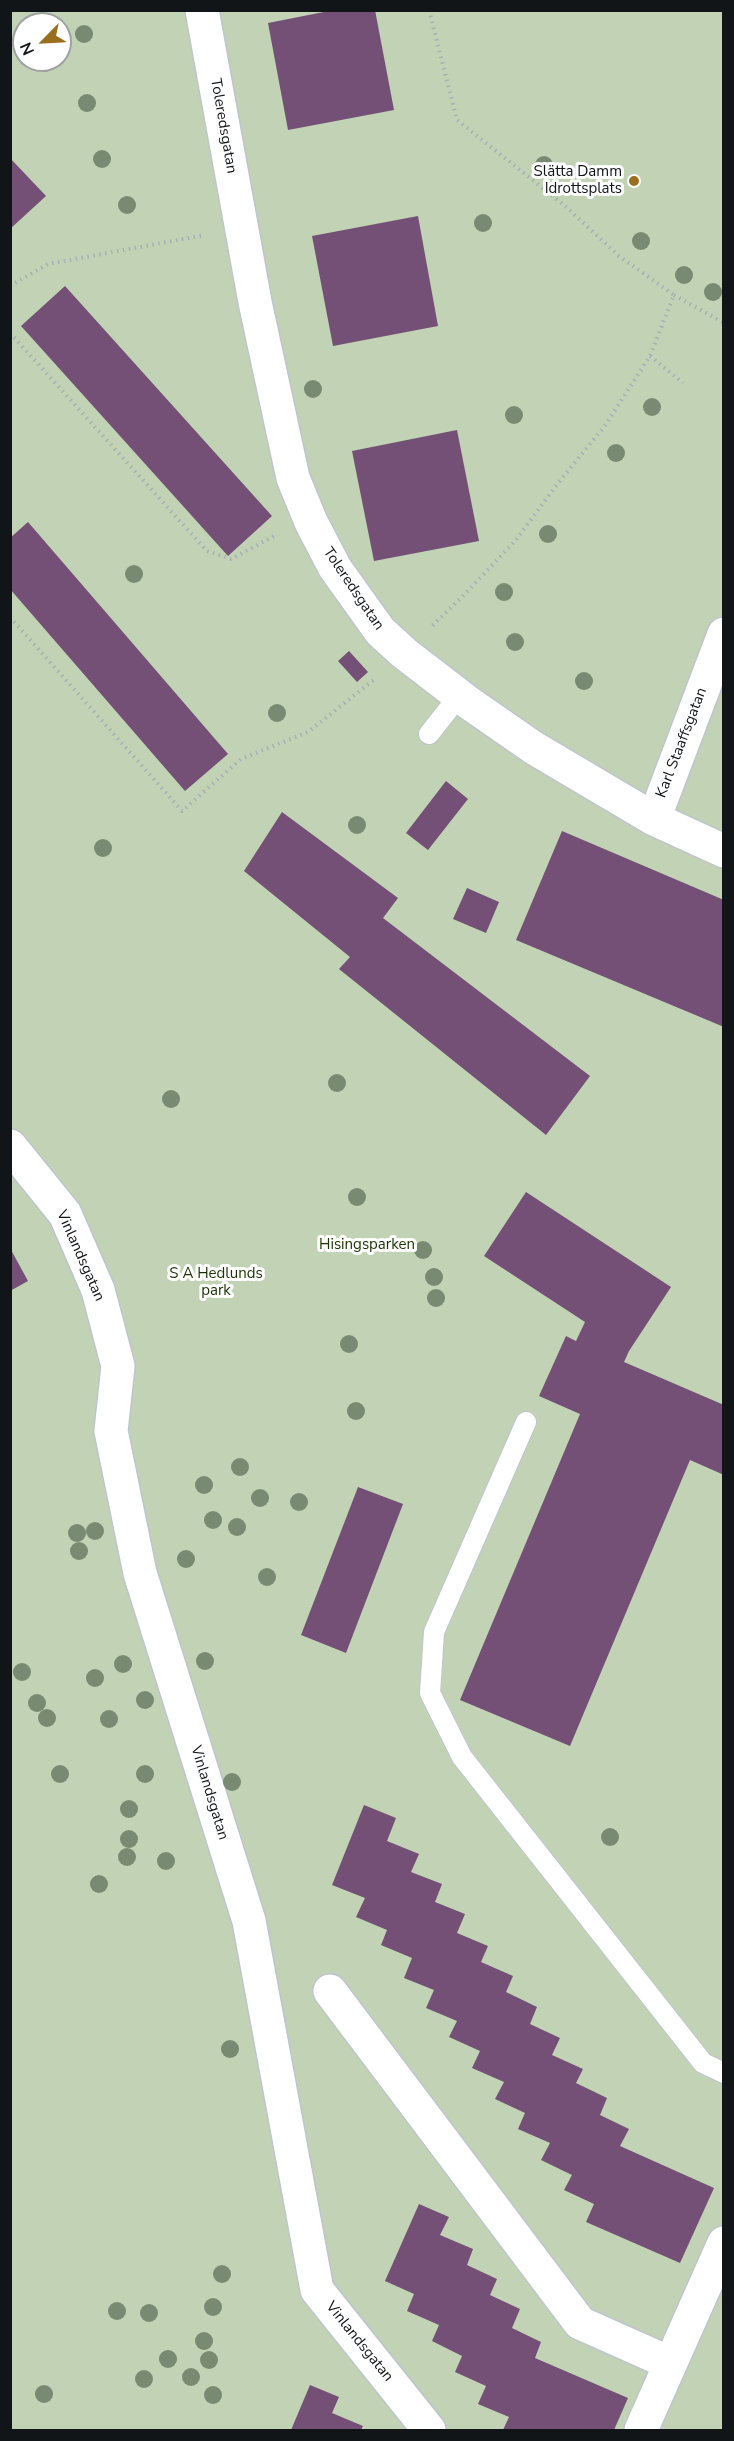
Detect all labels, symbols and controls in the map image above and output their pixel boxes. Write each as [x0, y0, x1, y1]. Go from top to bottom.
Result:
north arrow [12, 12, 72, 72]
text: N [15, 39, 40, 58]
street label: Toleredsgatan [206, 77, 240, 175]
place label: Slätta Damm Idrottsplats [534, 163, 622, 198]
marker: Slätta Damm Idrottsplats [627, 174, 641, 188]
street label: Toleredsgatan [319, 544, 387, 634]
street label: Karl Staaffsgatan [653, 685, 711, 801]
street label: Vinlandsgatan [52, 1208, 108, 1304]
park label: Hisingsparken [319, 1236, 415, 1254]
park label: S A Hedlunds park [169, 1265, 263, 1300]
street label: Vinlandsgatan [186, 1744, 232, 1842]
street label: Vinlandsgatan [321, 2298, 397, 2386]

